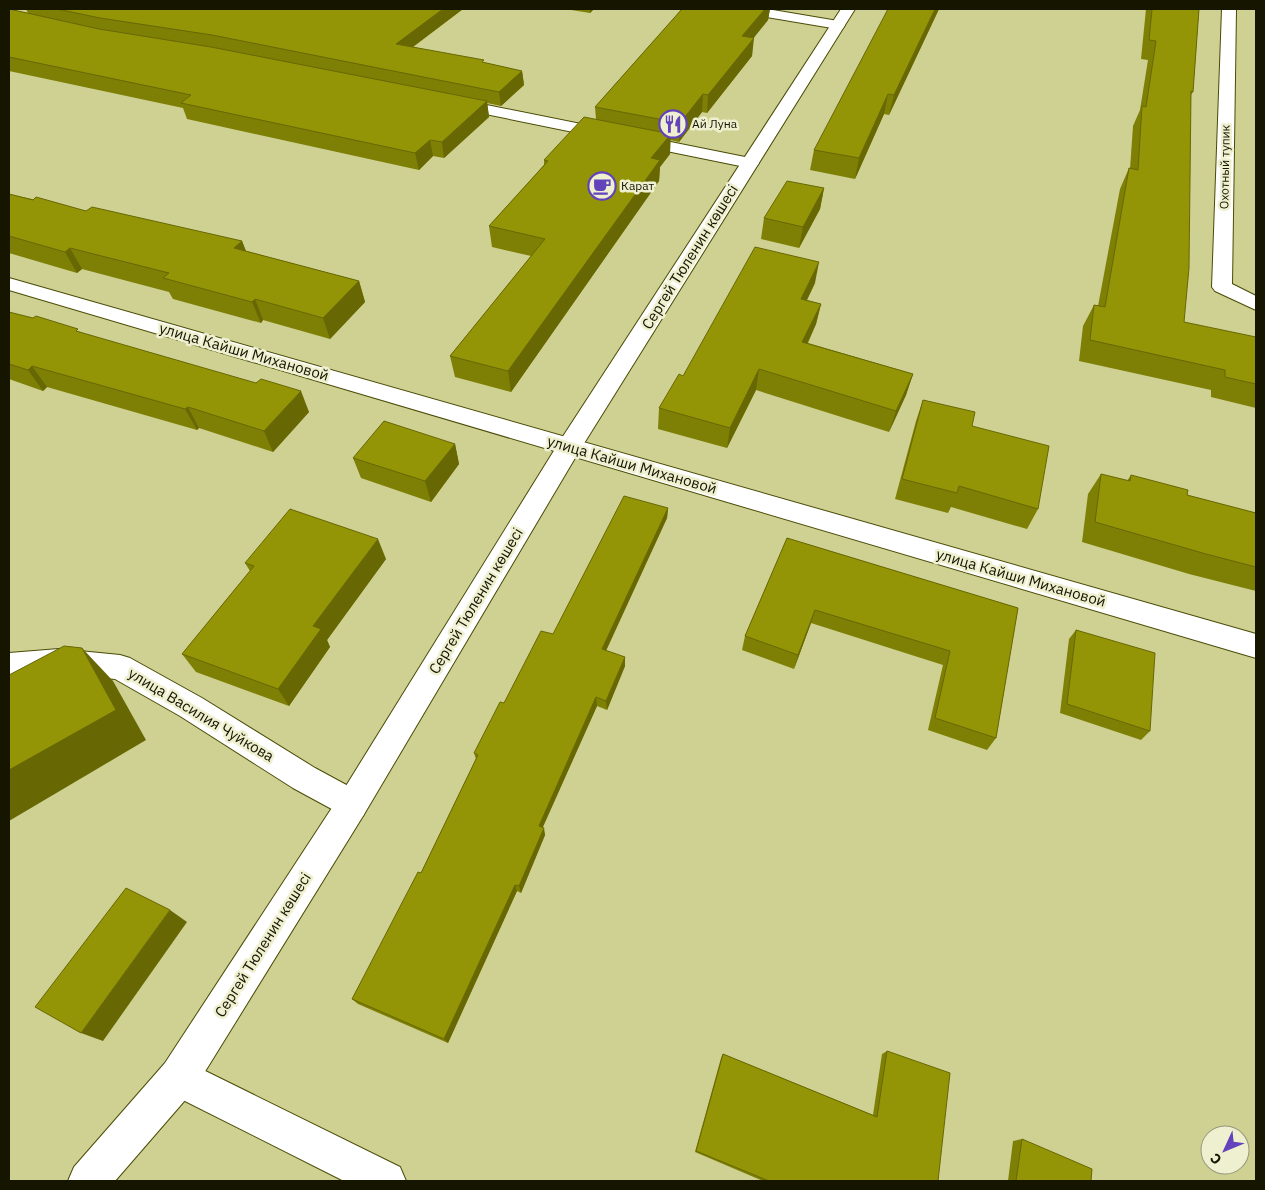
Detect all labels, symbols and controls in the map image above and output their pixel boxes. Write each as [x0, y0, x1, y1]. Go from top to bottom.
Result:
restaurant icon: Ай Луна [658, 109, 688, 139]
place label: Ай Луна [692, 116, 738, 131]
street label: Охотный тупик [1216, 124, 1233, 209]
cafe icon: Карат [587, 171, 617, 201]
place label: Карат [621, 178, 654, 193]
street label: Сергей Тюленин көшесі [637, 181, 742, 333]
street label: улица Кайши Михановой [157, 318, 331, 385]
street label: улица Кайши Михановой [545, 431, 719, 498]
street label: Сергей Тюленин көшесі [424, 524, 527, 677]
street label: улица Кайши Михановой [934, 544, 1108, 611]
street label: улица Василия Чуйкова [125, 663, 278, 766]
street label: Сергей Тюленин көшесі [210, 869, 315, 1021]
north arrow [1200, 1125, 1250, 1175]
text: С [1206, 1149, 1225, 1169]

